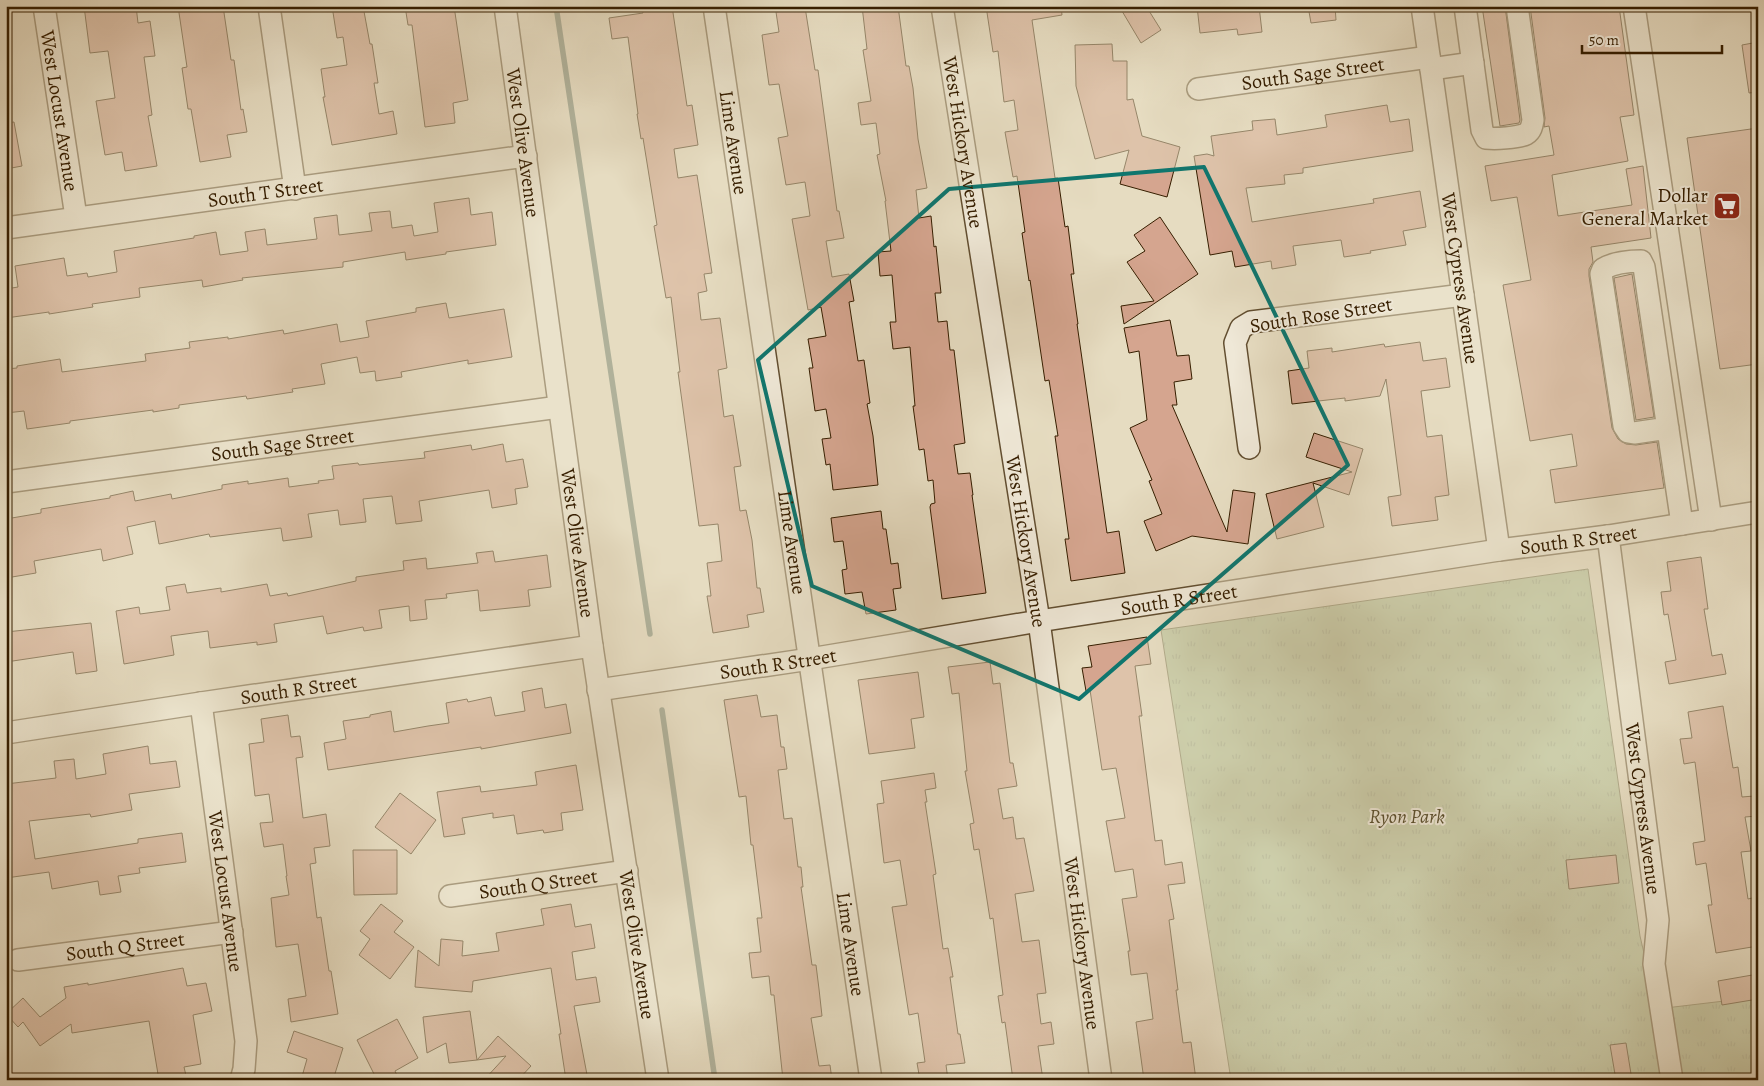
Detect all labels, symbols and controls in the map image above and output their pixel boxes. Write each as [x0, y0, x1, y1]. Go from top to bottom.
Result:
scale bar [1582, 22, 1722, 54]
street label: West Locust Avenue [34, 28, 85, 193]
text: 50 m [1589, 30, 1619, 50]
street label: South Sage Street [1240, 50, 1386, 96]
street label: West Hickory Avenue [936, 53, 990, 230]
street label: West Olive Avenue [500, 65, 547, 219]
street label: Lime Avenue [713, 89, 755, 196]
street label: South T Street [206, 171, 325, 213]
place label: Dollar General Market [1582, 182, 1708, 232]
street label: West Cypress Avenue [1435, 190, 1486, 366]
supermarket icon: Dollar General Market [1712, 191, 1742, 221]
street label: South Rose Street [1248, 290, 1395, 340]
street label: South Sage Street [209, 421, 356, 468]
street label: West Hickory Avenue [999, 452, 1053, 629]
street label: West Olive Avenue [554, 466, 602, 619]
street label: Lime Avenue [771, 488, 813, 596]
street label: South R Street [1518, 518, 1639, 561]
street label: South R Street [1119, 577, 1240, 622]
street label: South R Street [718, 641, 839, 686]
street label: South R Street [238, 667, 359, 711]
street label: West Cypress Avenue [1619, 720, 1668, 896]
park label: Ryon Park [1369, 803, 1445, 830]
street label: West Locust Avenue [202, 808, 250, 974]
street label: West Hickory Avenue [1057, 855, 1108, 1031]
street label: South Q Street [477, 862, 600, 905]
street label: West Olive Avenue [613, 867, 662, 1021]
street label: Lime Avenue [830, 890, 872, 998]
street label: South Q Street [64, 925, 186, 967]

